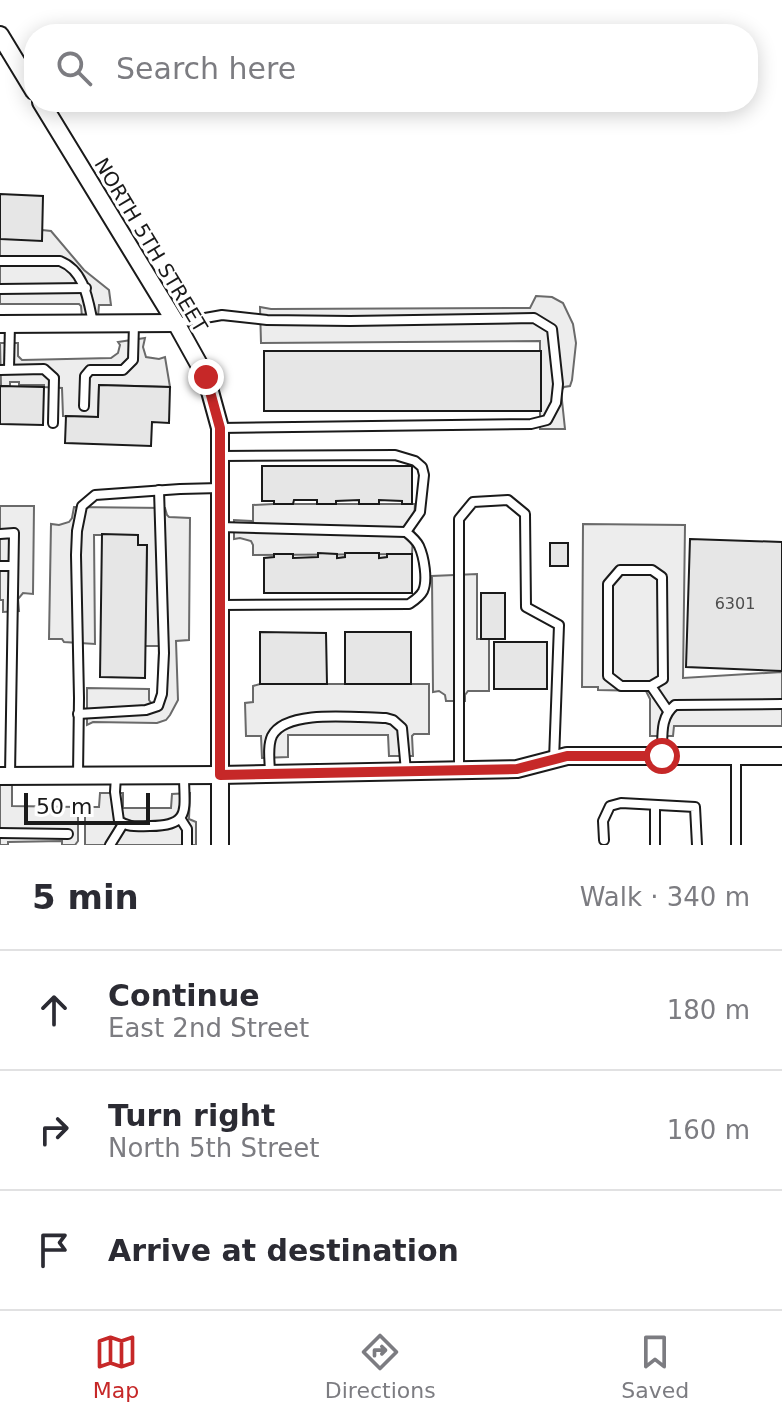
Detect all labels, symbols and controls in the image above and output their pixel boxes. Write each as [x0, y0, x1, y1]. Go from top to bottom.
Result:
search box [24, 24, 758, 112]
icon: search [52, 46, 96, 90]
text: Search here [116, 51, 296, 86]
street label: NORTH 5TH STREET [89, 153, 213, 337]
route end [188, 359, 224, 395]
house number: 6301 [715, 594, 755, 613]
route start [644, 738, 680, 774]
scale bar [24, 789, 150, 825]
text: 50 m [36, 794, 92, 819]
text: 5 min [32, 877, 139, 917]
text: Walk · 340 m [580, 882, 750, 912]
text: Continue [108, 978, 260, 1013]
icon: ahead [32, 988, 76, 1032]
text: 180 m [667, 995, 750, 1025]
text: East 2nd Street [108, 1013, 309, 1043]
text: Turn right [108, 1098, 275, 1133]
icon: right [32, 1108, 76, 1152]
text: 160 m [667, 1115, 750, 1145]
text: North 5th Street [108, 1133, 319, 1163]
icon: arrive [32, 1228, 76, 1272]
text: Arrive at destination [108, 1233, 459, 1268]
tab: Map [93, 1330, 139, 1403]
tab: Directions [325, 1330, 436, 1403]
tab: Saved [621, 1330, 689, 1403]

